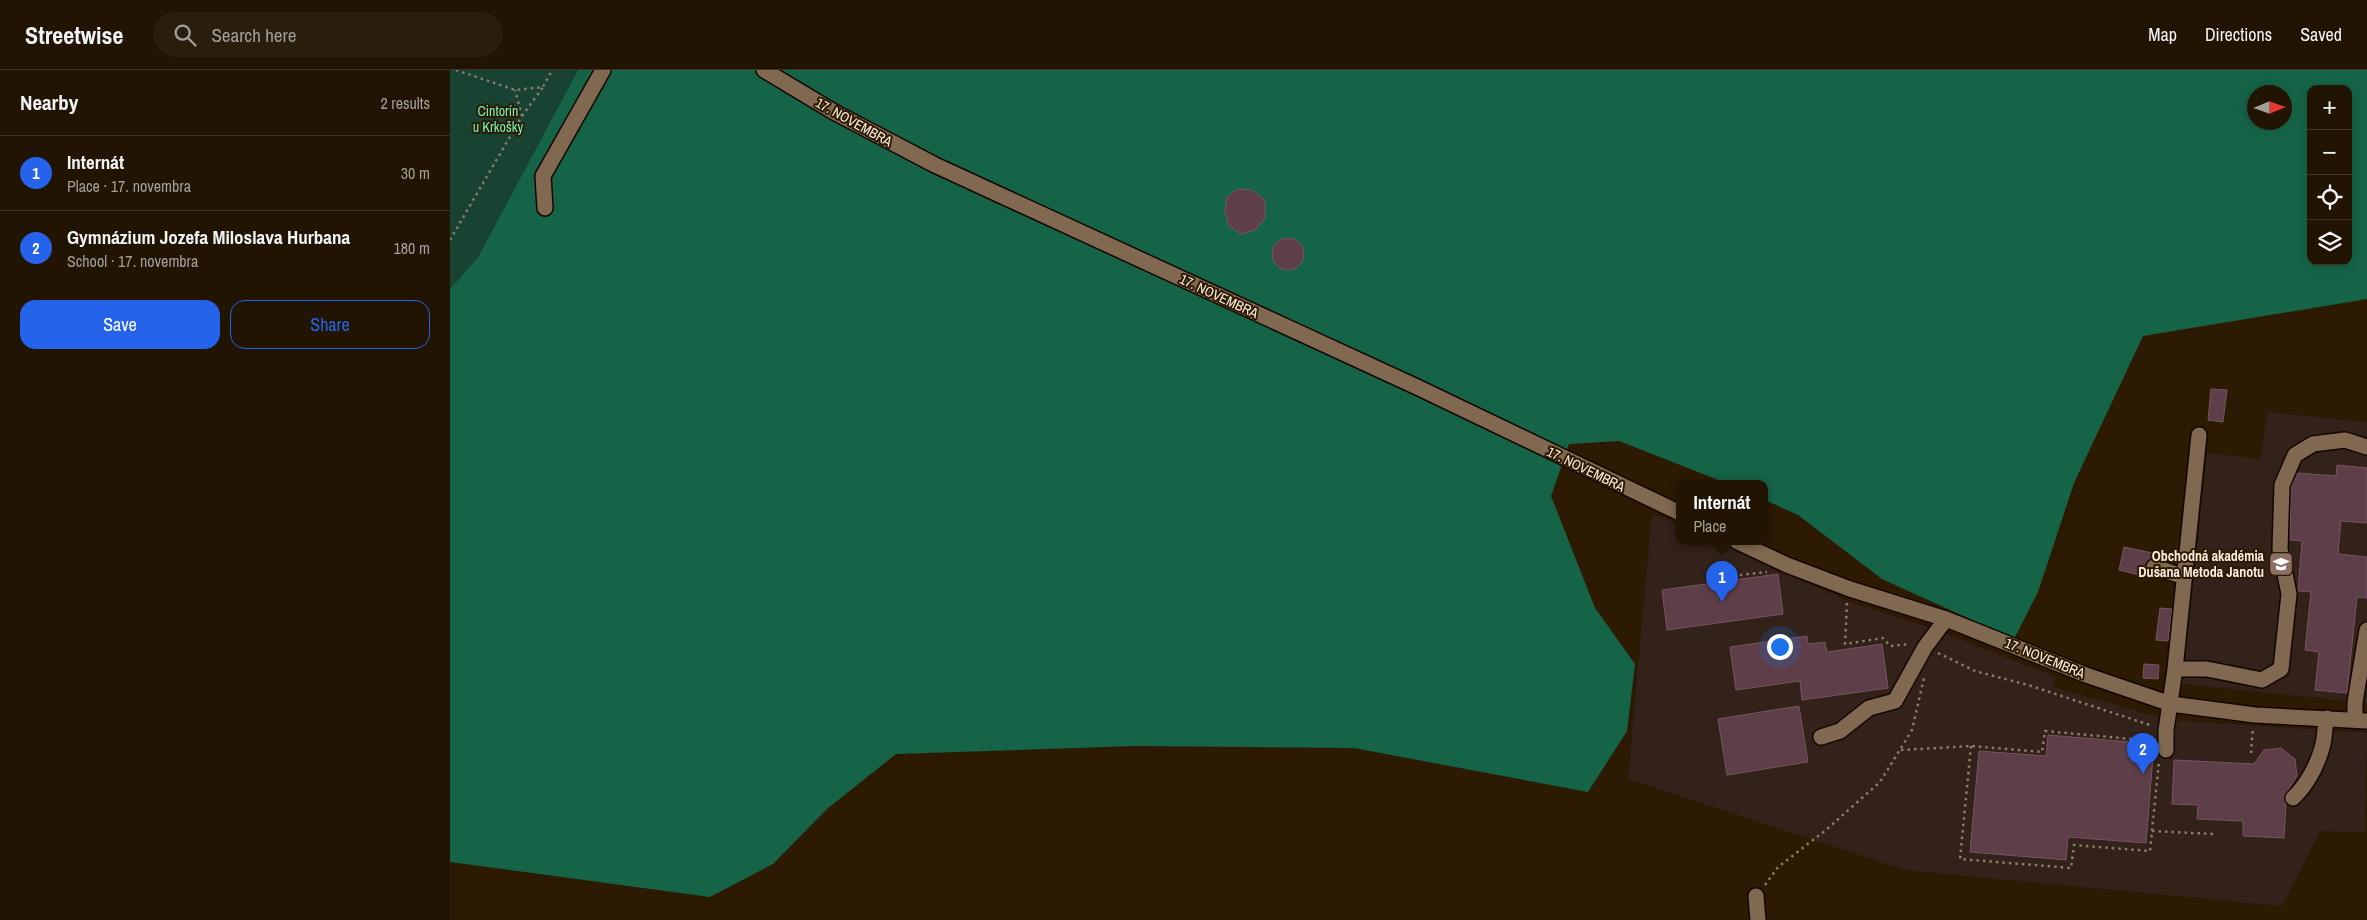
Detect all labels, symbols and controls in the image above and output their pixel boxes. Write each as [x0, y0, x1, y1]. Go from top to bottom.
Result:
search box [153, 12, 503, 57]
text: Streetwise [25, 19, 123, 51]
icon: search [171, 21, 199, 49]
text: Search here [211, 22, 296, 48]
text: Map [2148, 22, 2177, 47]
text: Directions [2205, 22, 2272, 47]
text: Saved [2300, 22, 2342, 47]
north arrow [2247, 85, 2292, 130]
map controls [2307, 85, 2352, 265]
button: + [2307, 85, 2352, 130]
text: Nearby [20, 88, 78, 117]
text: 2 results [380, 92, 430, 114]
street label: 17. NOVEMBRA [813, 94, 896, 151]
park label: Cintorín u Krkošky [473, 102, 523, 136]
button: − [2307, 130, 2352, 175]
text: Internát [67, 149, 124, 175]
text: 1 [32, 162, 40, 184]
text: 30 m [401, 162, 430, 184]
text: Place · 17. novembra [67, 175, 191, 197]
button: locate [2307, 175, 2352, 220]
button: layers [2307, 220, 2352, 265]
text: Gymnázium Jozefa Miloslava Hurbana [67, 224, 350, 250]
text: 2 [32, 237, 40, 259]
text: 180 m [394, 237, 430, 259]
text: School · 17. novembra [67, 250, 198, 272]
street label: 17. NOVEMBRA [1177, 270, 1262, 322]
button: Save [20, 300, 220, 349]
button: Share [230, 300, 430, 349]
street label: 17. NOVEMBRA [1544, 442, 1628, 496]
popup [1676, 480, 1768, 545]
text: Internát [1693, 489, 1751, 515]
text: Place [1693, 515, 1726, 537]
place label: Obchodná akadémia Dušana Metoda Janotu [2138, 547, 2265, 581]
school or university icon: Obchodná akadémia Dušana Metoda Janotu [2268, 551, 2294, 577]
pin: 1 [1706, 561, 1738, 602]
your location [1767, 634, 1793, 660]
street label: 17. NOVEMBRA [2002, 634, 2088, 682]
pin: 2 [2127, 733, 2159, 774]

